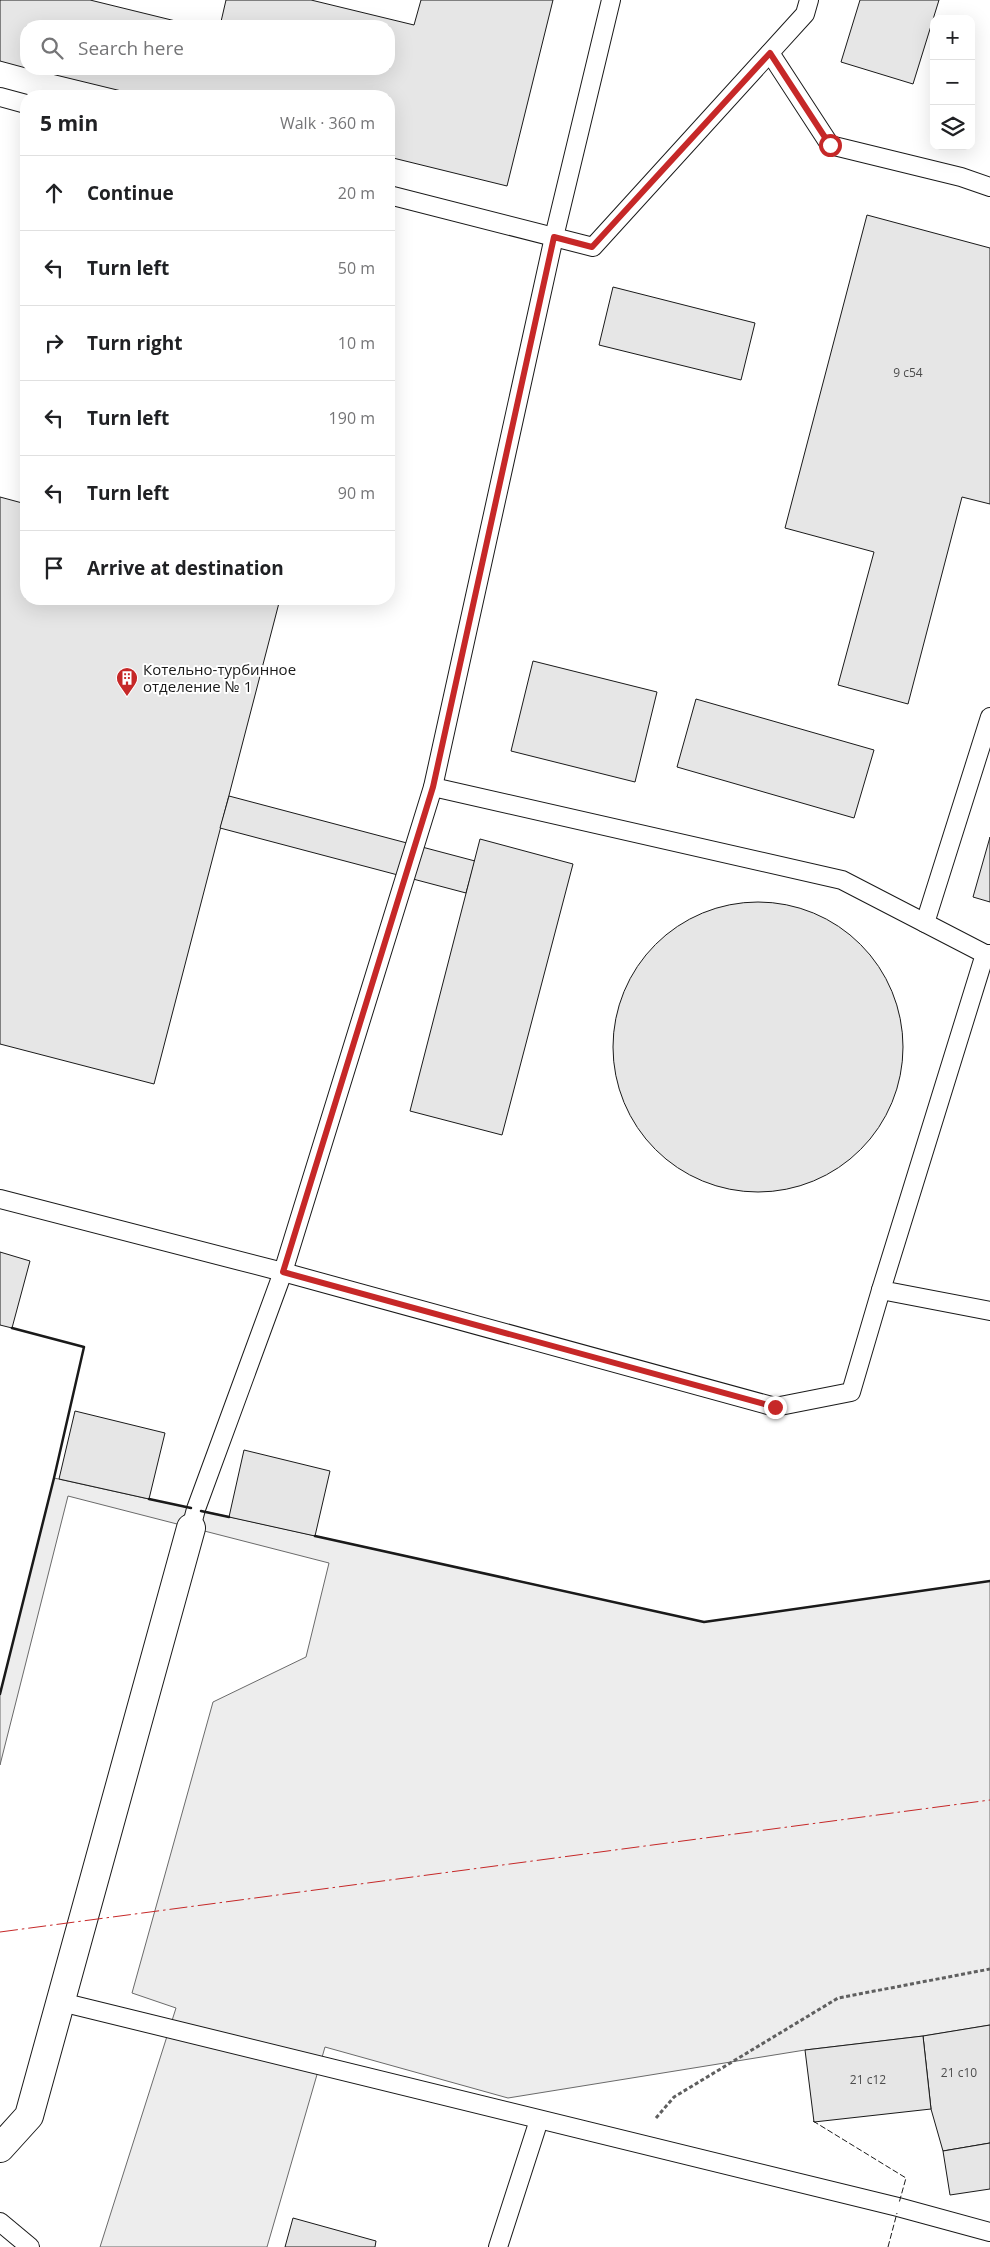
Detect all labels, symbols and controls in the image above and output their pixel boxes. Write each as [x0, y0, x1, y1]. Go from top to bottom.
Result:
map controls [930, 15, 975, 150]
button: + [930, 15, 975, 60]
search box [20, 20, 395, 75]
icon: search [38, 34, 66, 62]
text: Search here [78, 35, 184, 61]
button: − [930, 60, 975, 105]
button: layers [930, 105, 975, 150]
text: 5 min [40, 109, 98, 137]
text: Walk · 360 m [280, 112, 375, 134]
route start [819, 134, 842, 157]
icon: ahead [40, 179, 68, 207]
text: Continue [87, 180, 174, 206]
text: 20 m [338, 182, 375, 204]
icon: left [40, 254, 68, 282]
text: Turn left [87, 255, 169, 281]
text: 50 m [338, 257, 375, 279]
icon: right [40, 329, 68, 357]
text: Turn right [87, 330, 182, 356]
text: 10 m [338, 332, 375, 354]
house number: 9 с54 [893, 364, 923, 381]
icon: left [40, 404, 68, 432]
text: Turn left [87, 405, 169, 431]
text: 190 m [329, 407, 375, 429]
icon: left [40, 479, 68, 507]
text: Turn left [87, 480, 169, 506]
text: 90 m [338, 482, 375, 504]
icon: arrive [40, 554, 68, 582]
text: Arrive at destination [87, 555, 284, 581]
place label: Котельно-турбинное отделение № 1 [143, 659, 296, 696]
building icon: Котельно-турбинное отделение № 1 [115, 666, 139, 697]
route end [764, 1396, 787, 1419]
house number: 21 с10 [941, 2064, 977, 2081]
house number: 21 с12 [850, 2071, 886, 2088]

